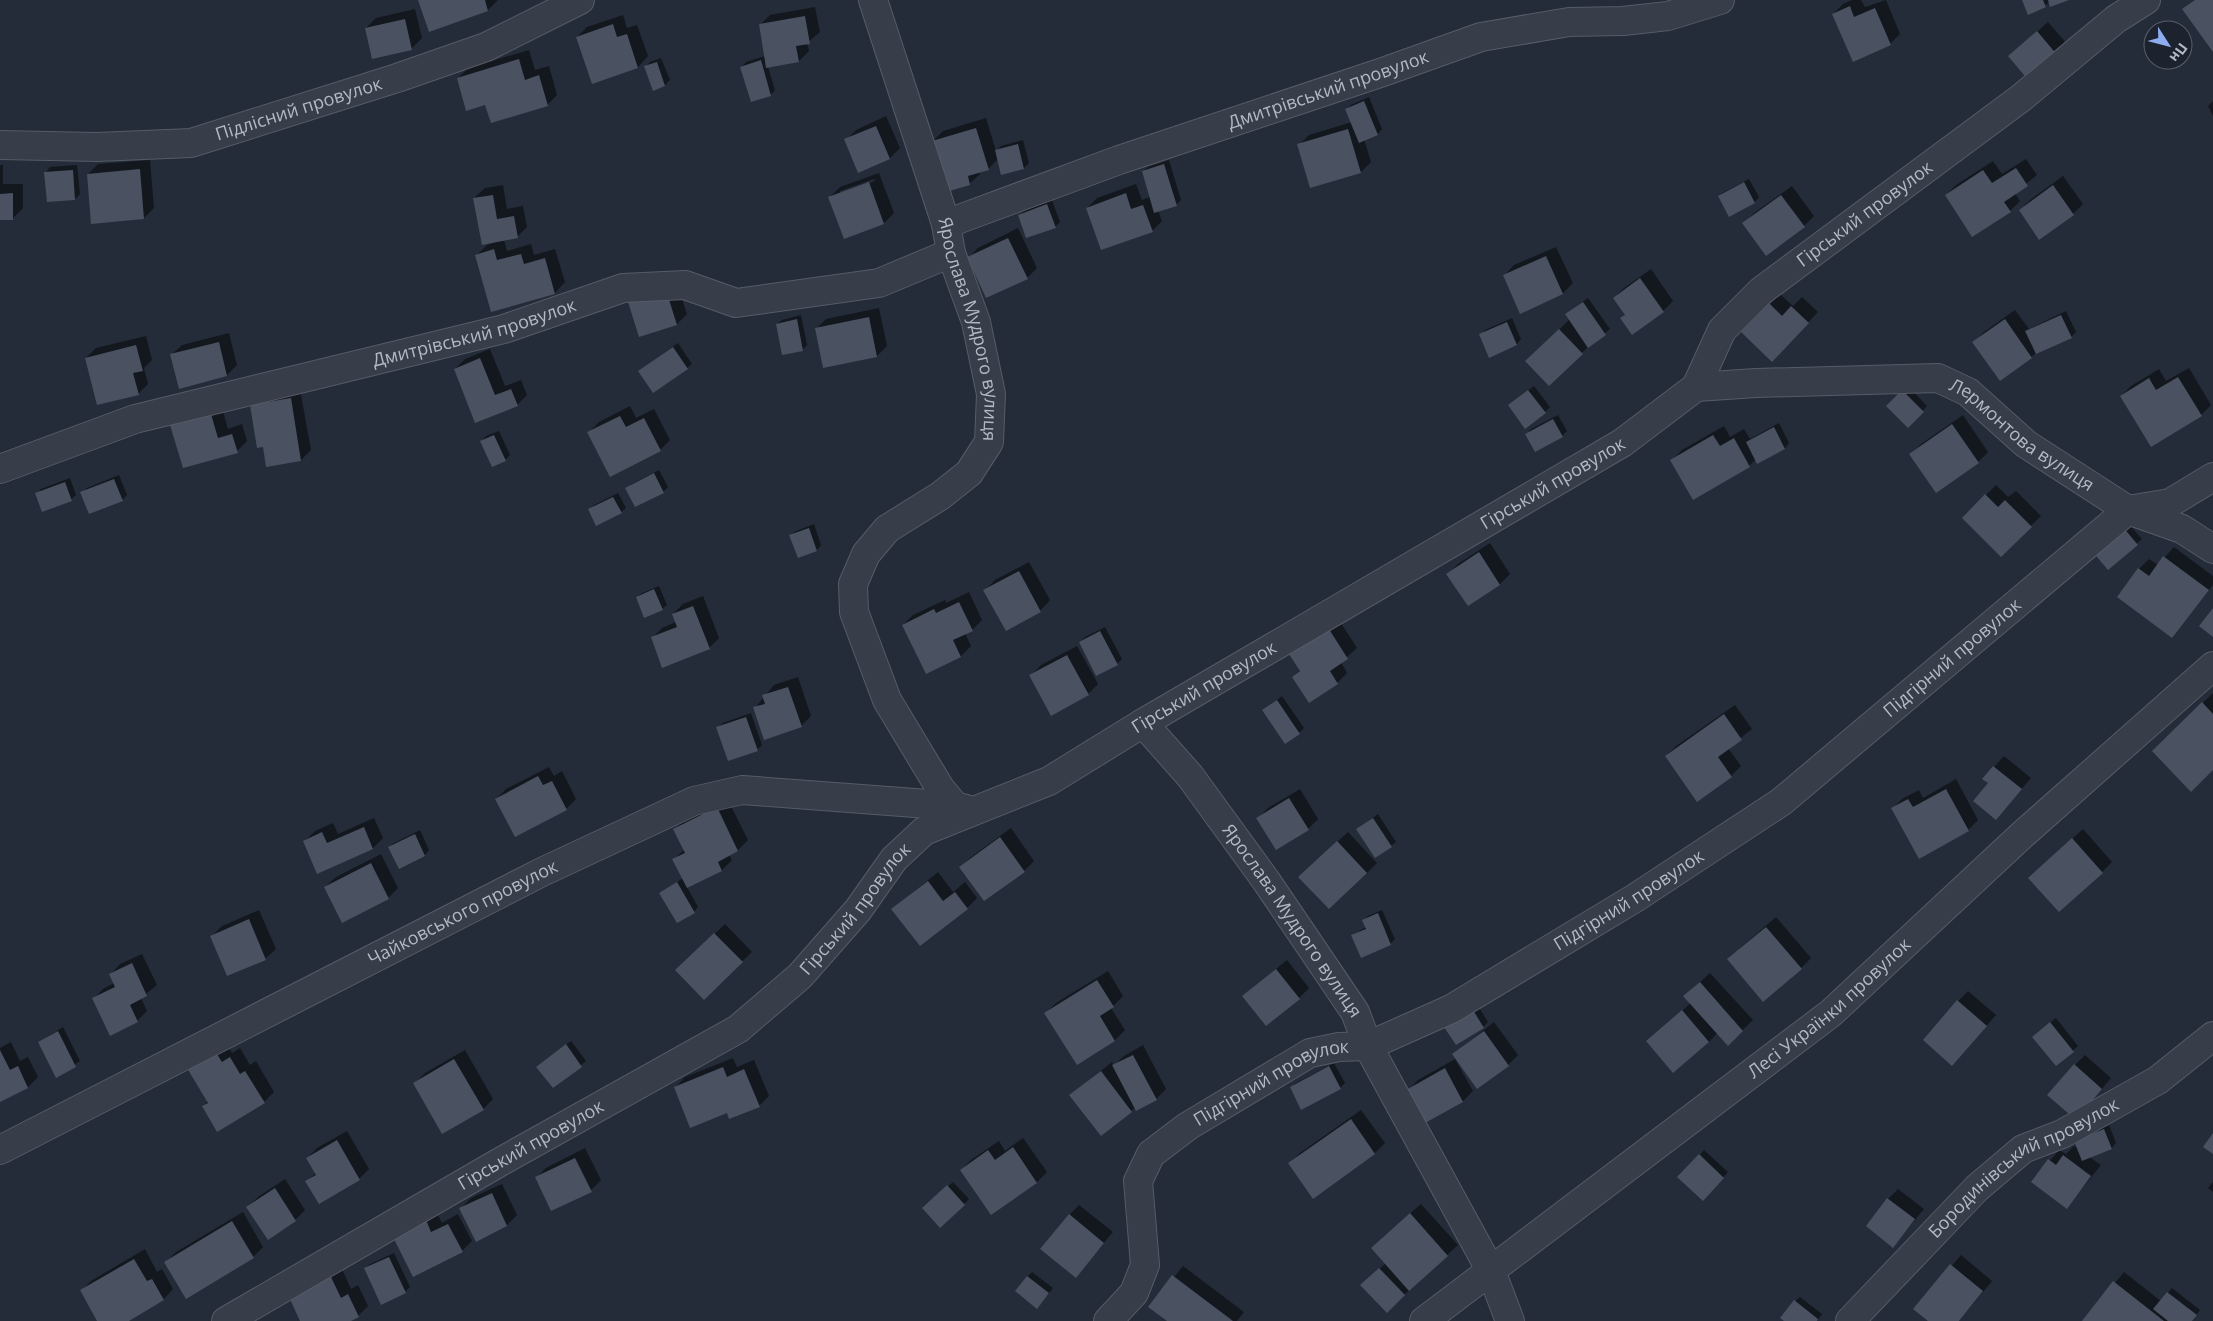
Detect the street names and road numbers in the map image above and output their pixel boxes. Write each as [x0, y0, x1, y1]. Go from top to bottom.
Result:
street label: Дмитрівський провулок [1224, 44, 1432, 134]
street label: Підлісний провулок [212, 70, 385, 146]
street label: Гірський провулок [1791, 154, 1938, 272]
street label: Ярослава Мудрого вулиця [933, 214, 1005, 442]
street label: Дмитрівський провулок [370, 292, 580, 372]
street label: Лермонтова вулиця [1946, 372, 2099, 496]
street label: Гірський провулок [1475, 431, 1630, 534]
street label: Підгірний провулок [1878, 592, 2026, 722]
street label: Гірський провулок [1126, 634, 1281, 738]
street label: Ярослава Мудрого вулиця [1218, 819, 1368, 1022]
street label: Гірський провулок [794, 836, 916, 979]
street label: Підгірний провулок [1549, 843, 1709, 956]
street label: Чайковського провулок [363, 853, 562, 970]
street label: Лесі Українки провулок [1742, 932, 1916, 1083]
street label: Підгірний провулок [1189, 1034, 1350, 1131]
street label: Бородинівський провулок [1923, 1091, 2123, 1243]
street label: Гірський провулок [453, 1093, 608, 1195]

